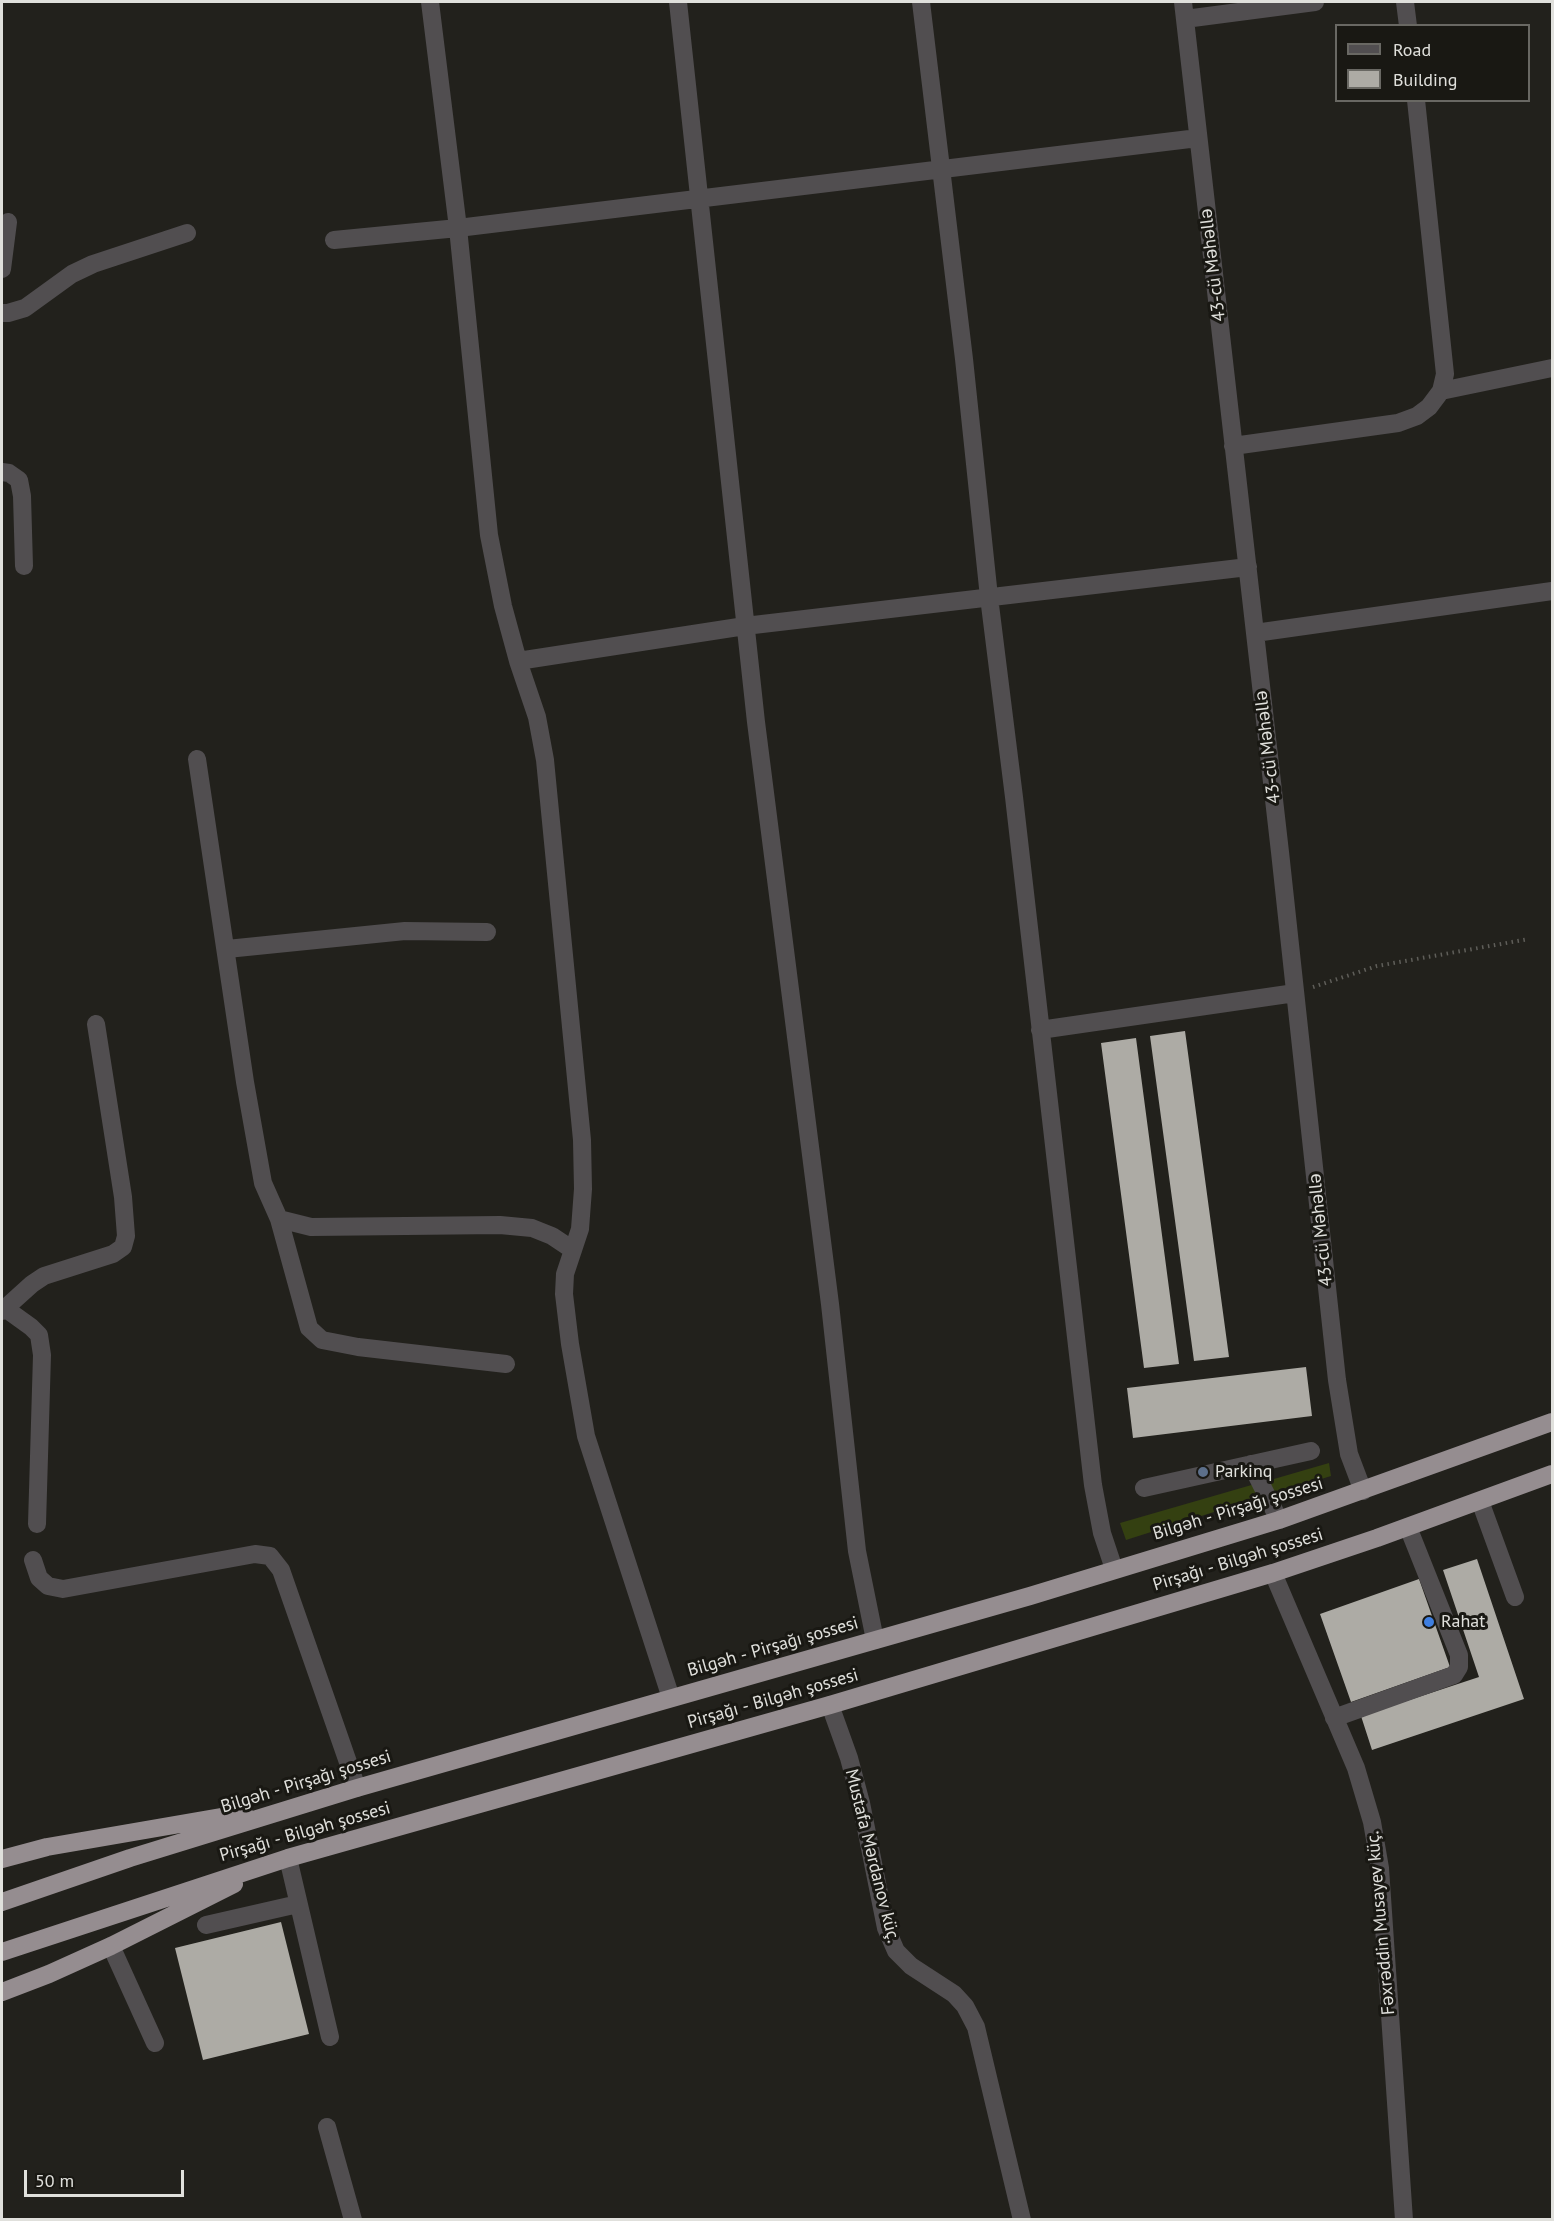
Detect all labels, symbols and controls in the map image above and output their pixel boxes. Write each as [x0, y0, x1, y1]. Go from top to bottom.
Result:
legend [1335, 24, 1530, 102]
text: Road [1393, 38, 1431, 61]
text: Building [1393, 68, 1457, 91]
street label: 43-cü Məhəllə [1195, 207, 1231, 323]
street label: 43-cü Məhəllə [1250, 689, 1286, 805]
street label: 43-cü Məhəllə [1304, 1173, 1338, 1287]
place label: Parkinq [1215, 1461, 1272, 1483]
marker: Parkinq [1196, 1465, 1210, 1479]
street label: Bilgəh - Pirşağı şossesi [1150, 1473, 1326, 1545]
street label: Pirşağı - Bilgəh şossesi [1150, 1524, 1326, 1596]
place label: Rahat [1441, 1611, 1485, 1633]
street label: Bilgəh - Pirşağı şossesi [685, 1612, 861, 1682]
marker: Rahat [1422, 1615, 1436, 1629]
street label: Pirşağı - Bilgəh şossesi [685, 1664, 861, 1734]
street label: Bilgəh - Pirşağı şossesi [218, 1746, 394, 1818]
street label: Mustafa Mərdanov küç. [840, 1767, 904, 1945]
street label: Pirşağı - Bilgəh şossesi [217, 1797, 393, 1867]
street label: Fəxrəddin Musayev küç. [1362, 1830, 1400, 2016]
scale bar [27, 2158, 188, 2196]
text: 50 m [35, 2169, 74, 2192]

